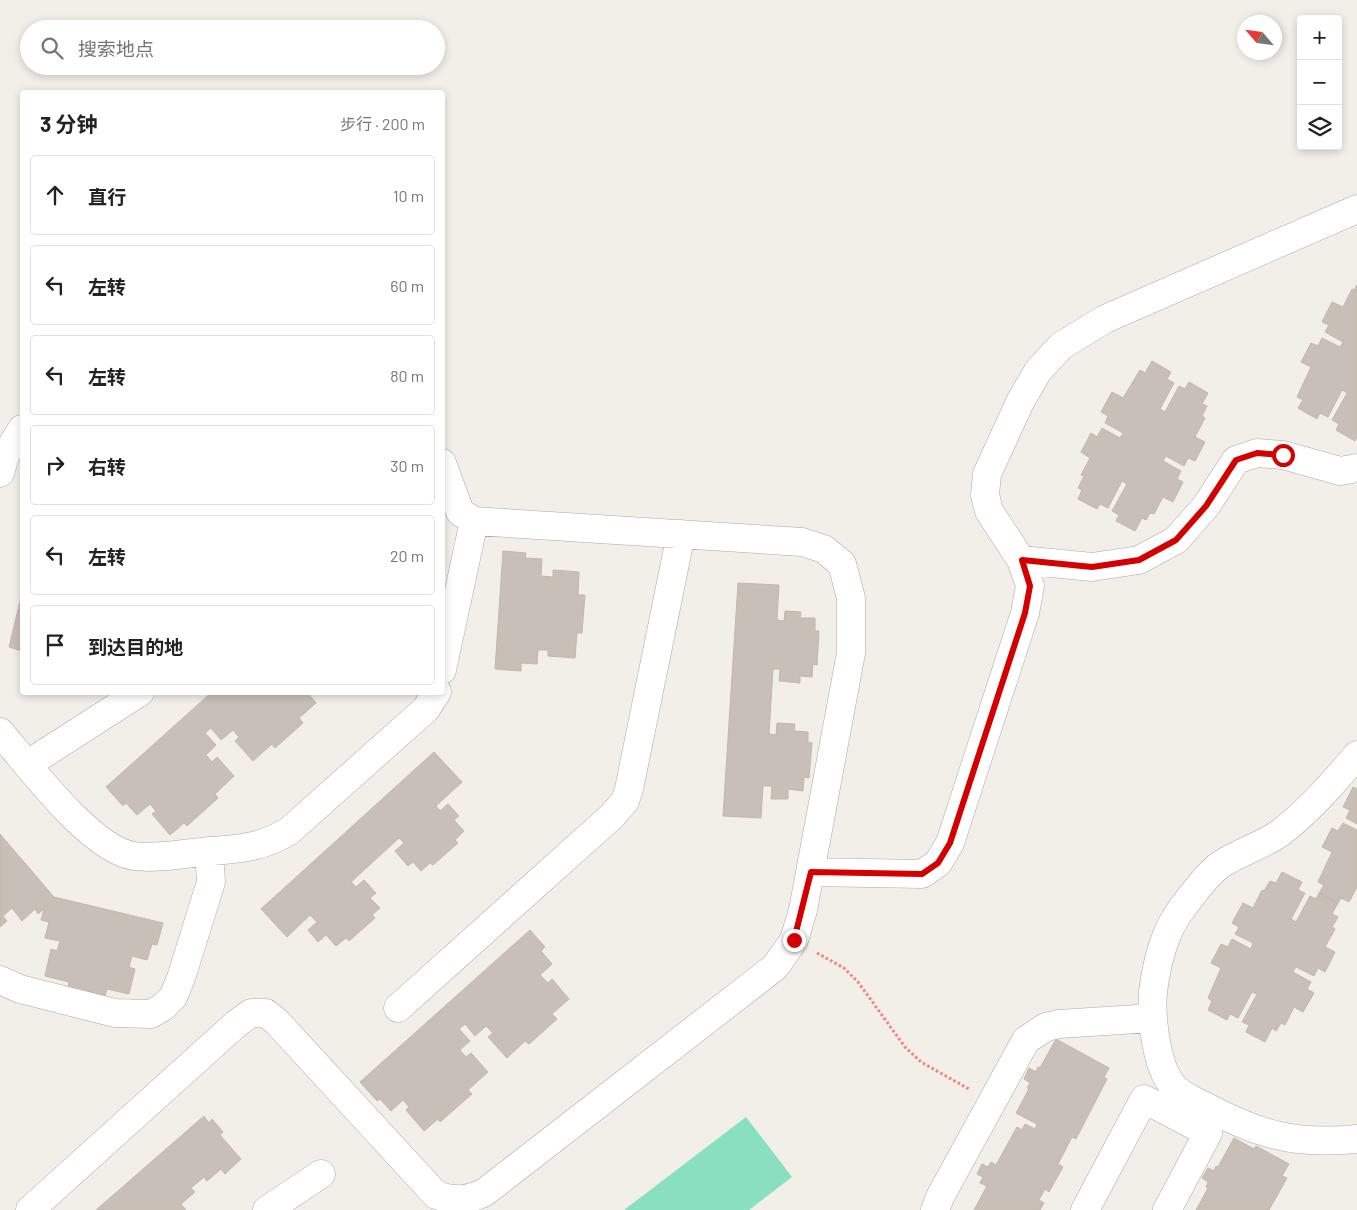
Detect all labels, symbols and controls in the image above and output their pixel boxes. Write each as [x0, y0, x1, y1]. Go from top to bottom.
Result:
north arrow [1237, 15, 1282, 60]
map controls [1297, 15, 1342, 150]
button: + [1297, 15, 1342, 60]
search box [20, 20, 445, 75]
icon: search [38, 34, 66, 62]
text: 搜索地点 [78, 37, 154, 60]
button: − [1297, 60, 1342, 105]
button: layers [1297, 105, 1342, 150]
text: 3 分钟 [40, 111, 98, 136]
text: 步行 · 200 m [340, 114, 425, 133]
icon: ahead [41, 181, 69, 209]
text: 直行 [88, 185, 126, 208]
text: 10 m [393, 186, 424, 205]
icon: left [41, 271, 69, 299]
text: 左转 [88, 275, 126, 298]
text: 60 m [390, 276, 424, 295]
icon: left [41, 361, 69, 389]
text: 左转 [88, 365, 126, 388]
text: 80 m [390, 366, 424, 385]
route start [1272, 444, 1295, 467]
icon: right [41, 451, 69, 479]
text: 右转 [88, 455, 126, 478]
text: 30 m [390, 456, 424, 475]
icon: left [41, 541, 69, 569]
text: 左转 [88, 545, 126, 568]
text: 20 m [390, 546, 424, 565]
icon: arrive [41, 631, 69, 659]
text: 到达目的地 [88, 635, 183, 658]
route end [783, 929, 806, 952]

